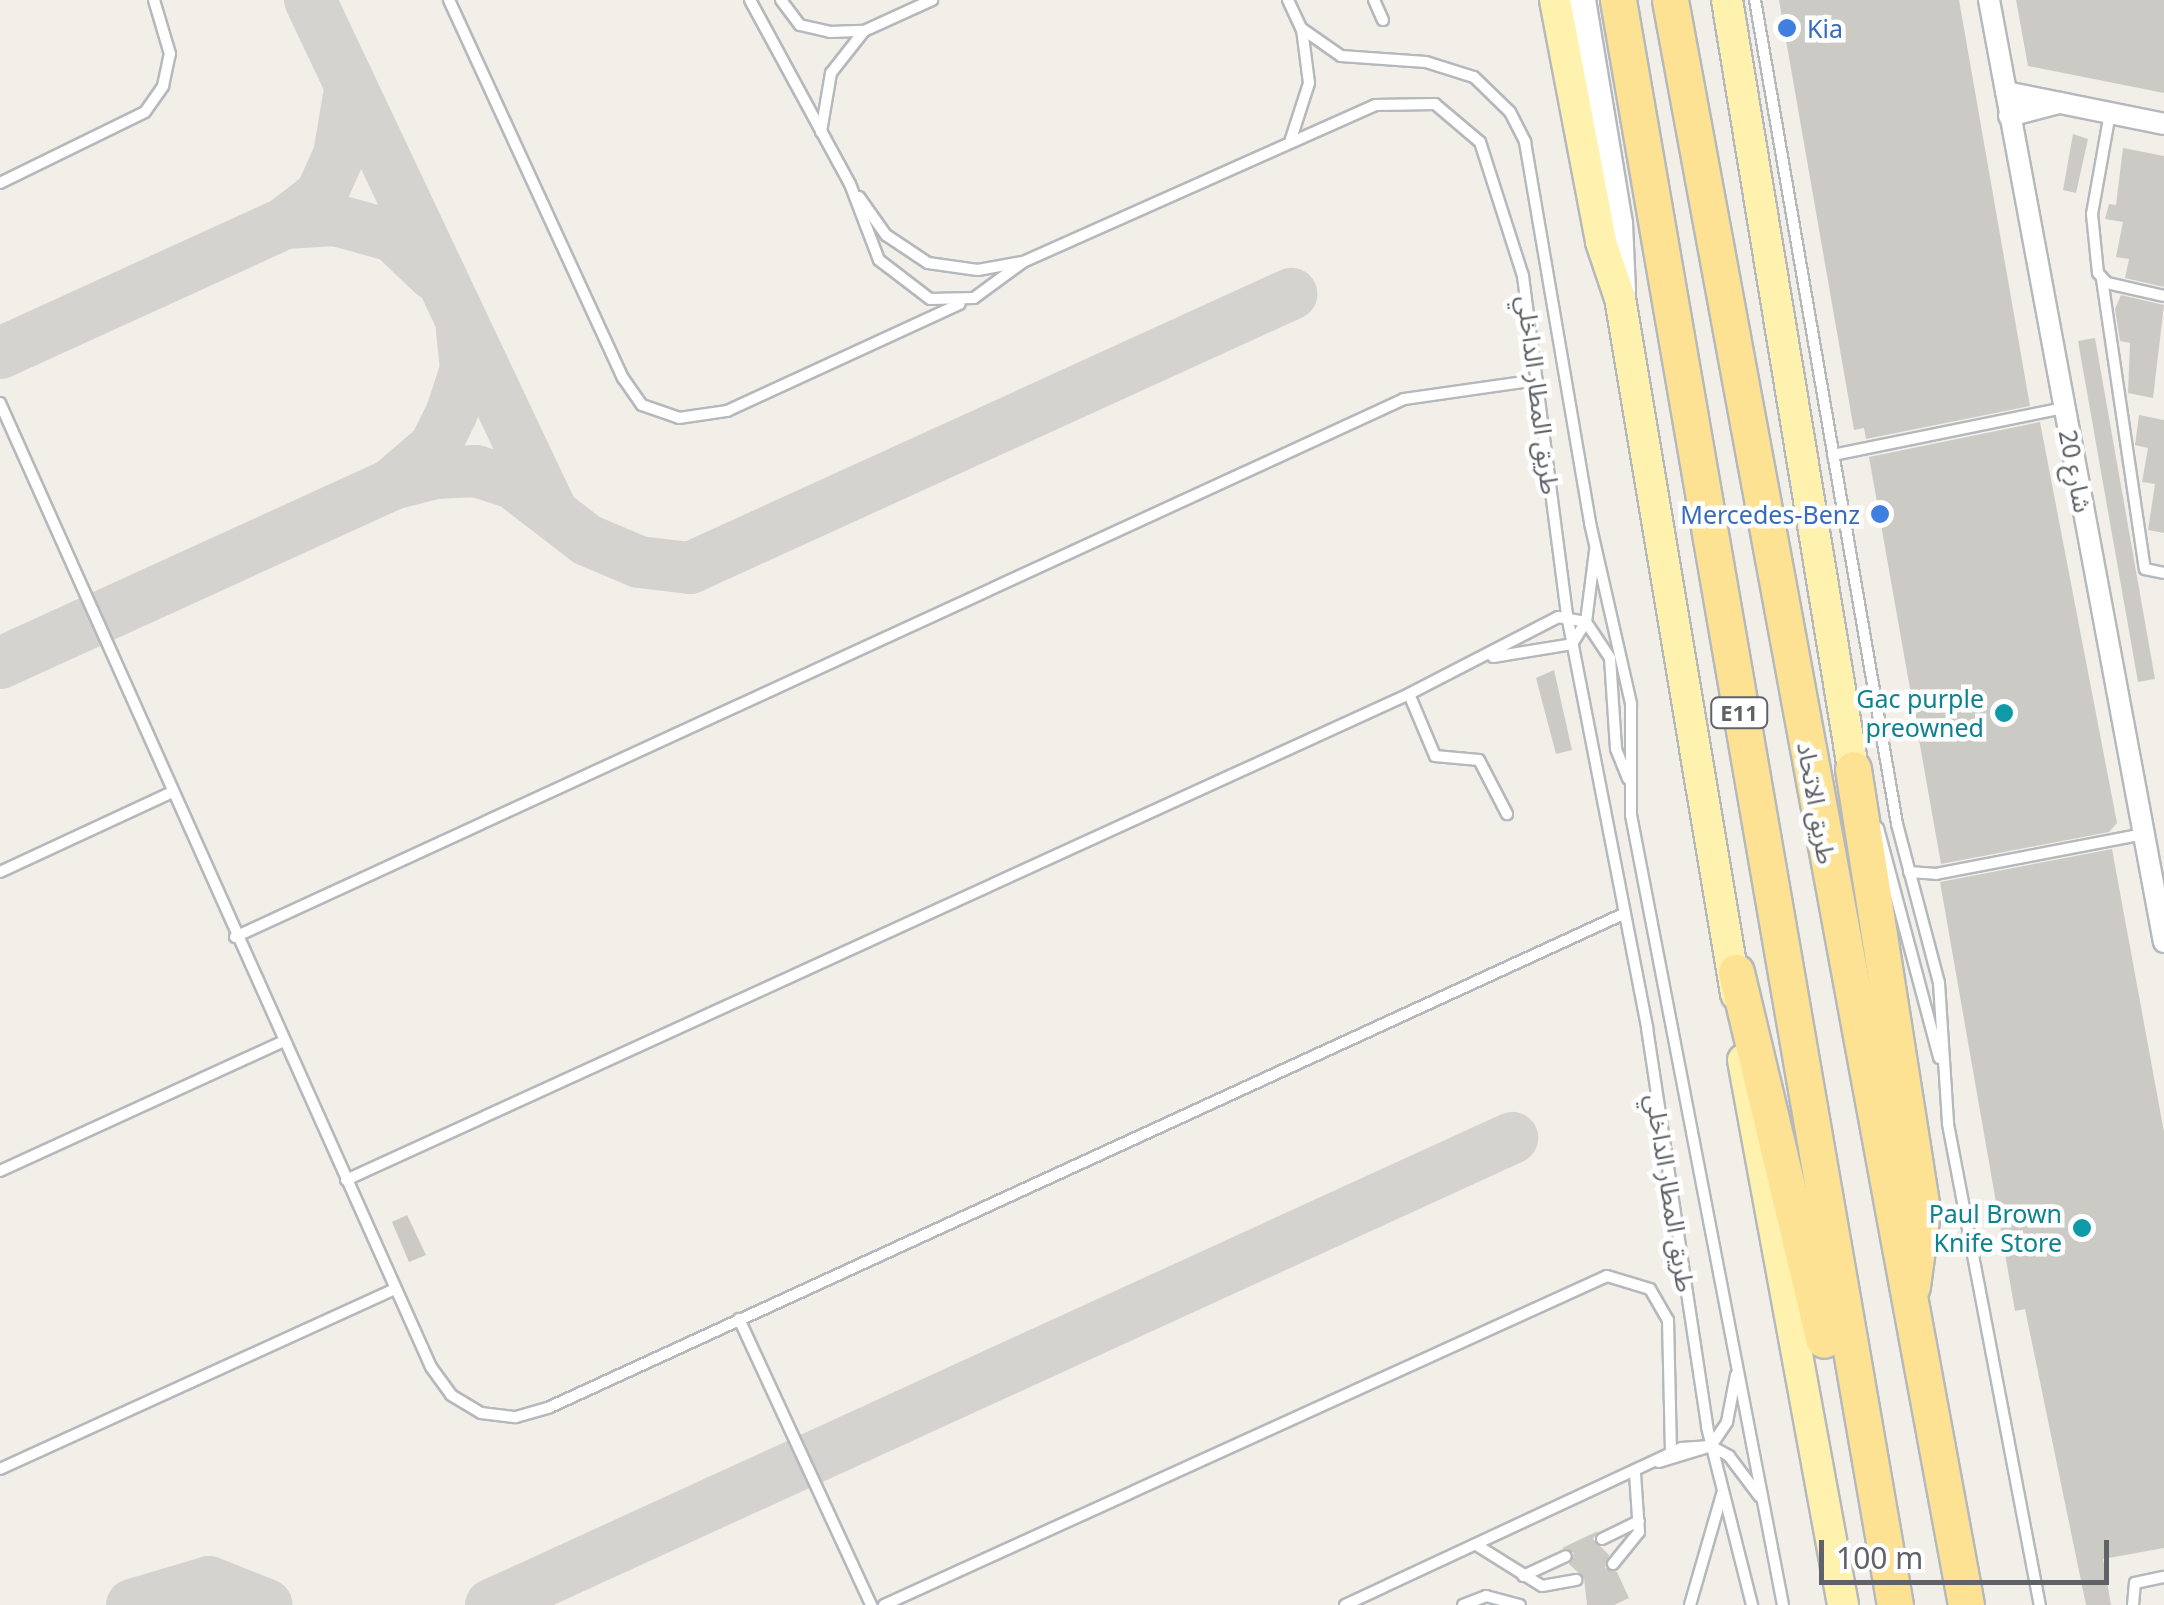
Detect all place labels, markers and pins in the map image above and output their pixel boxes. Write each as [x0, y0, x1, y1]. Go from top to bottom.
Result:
place label: Kia [1807, 13, 1843, 43]
marker: Kia [1776, 17, 1798, 39]
place label: Mercedes-Benz [1680, 499, 1860, 529]
marker: Mercedes-Benz [1869, 503, 1891, 525]
place label: Gac purple preowned [1856, 684, 1984, 743]
marker: Gac purple preowned [1993, 702, 2015, 724]
place label: Paul Brown Knife Store [1929, 1199, 2062, 1258]
marker: Paul Brown Knife Store [2071, 1217, 2093, 1239]

